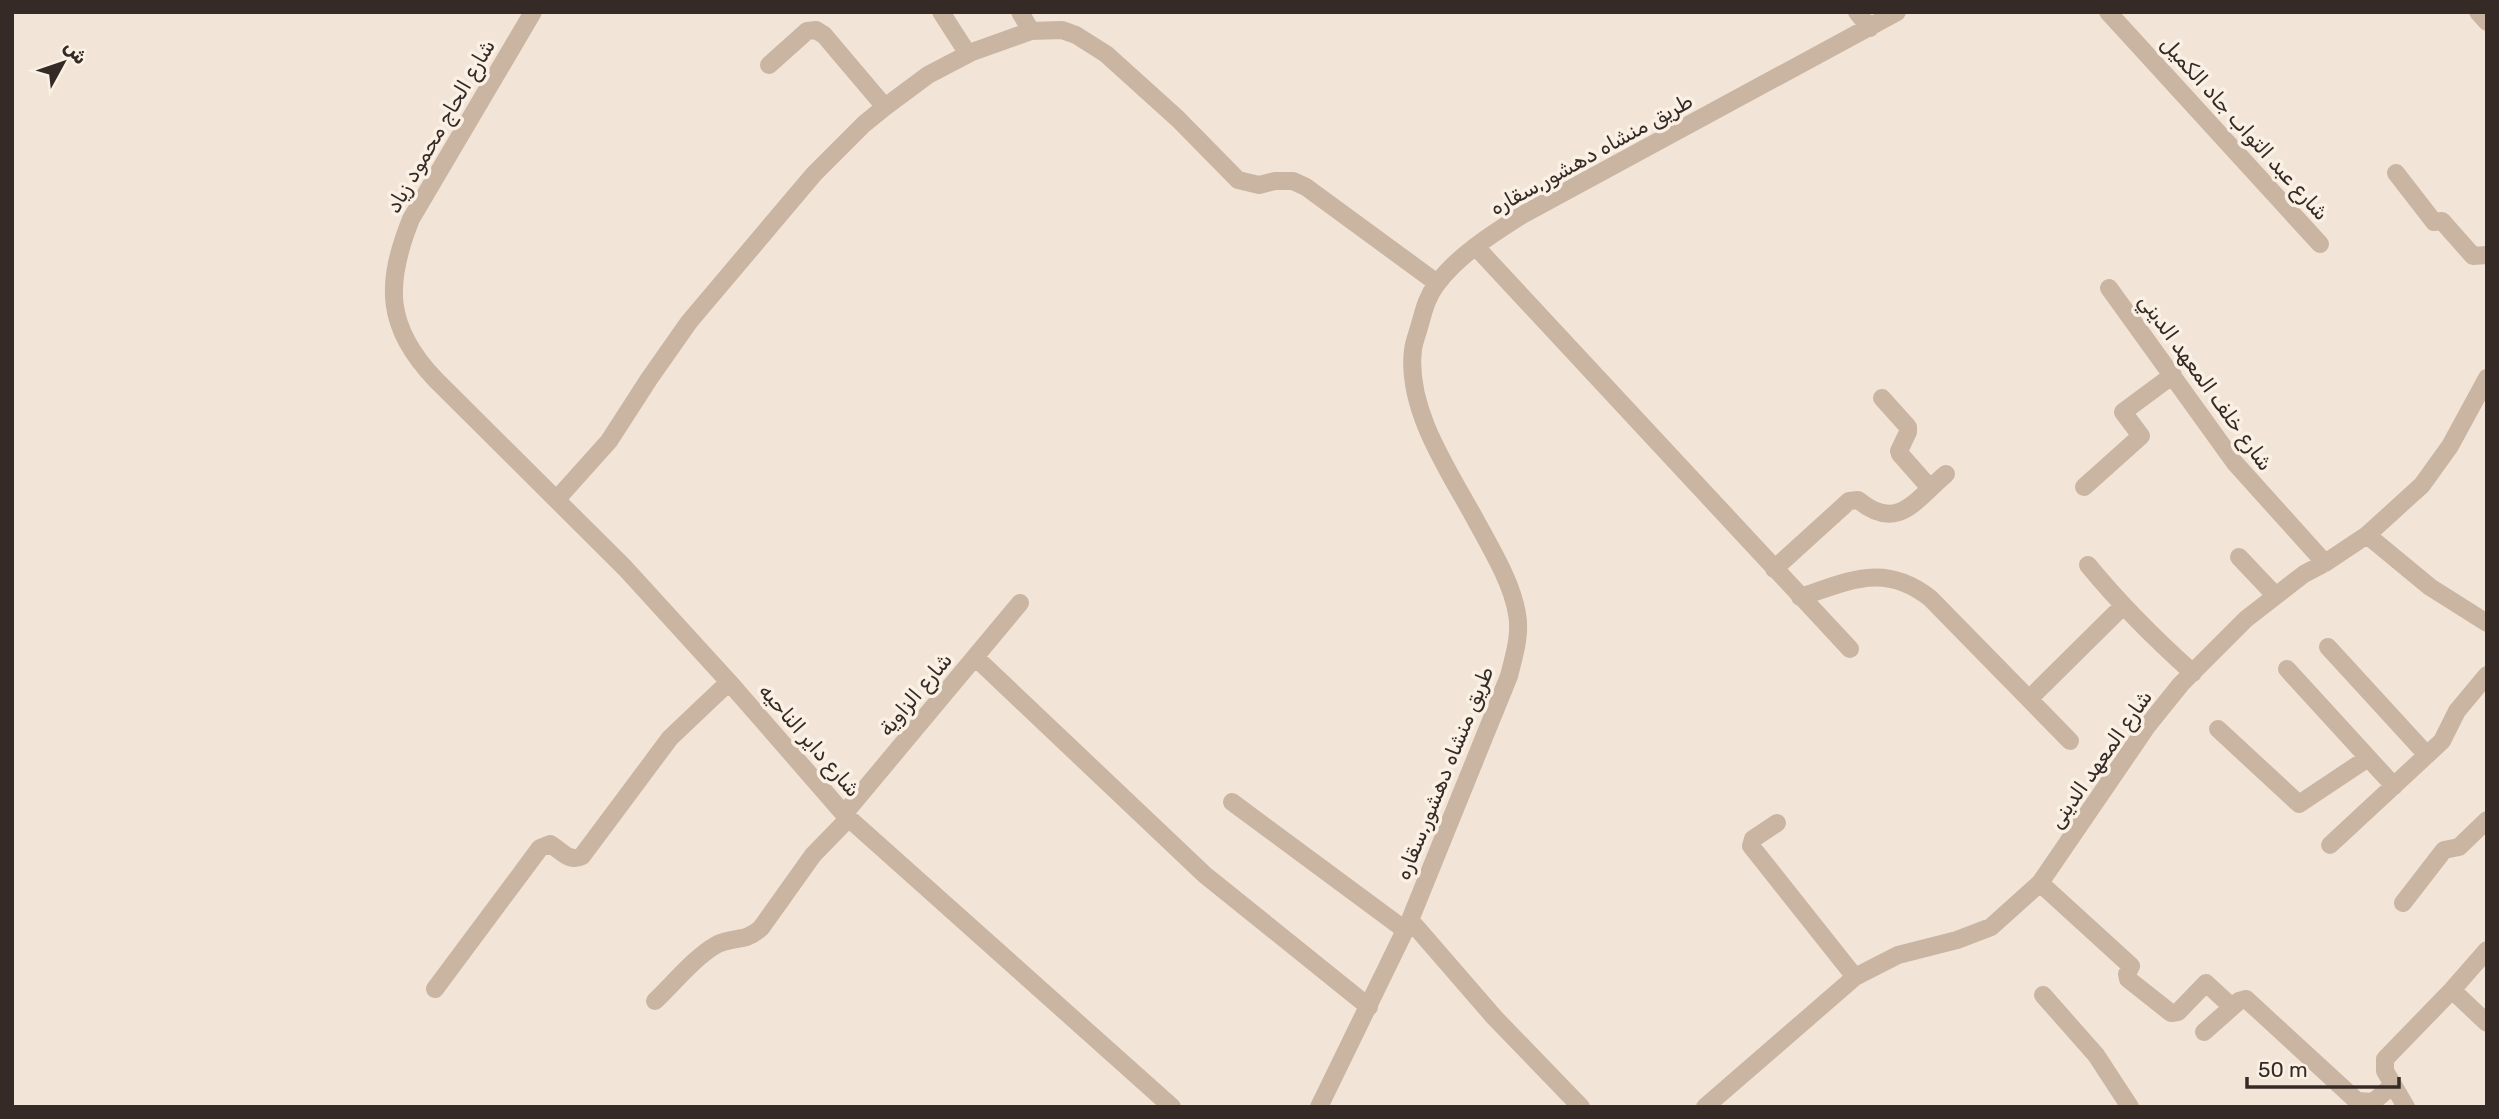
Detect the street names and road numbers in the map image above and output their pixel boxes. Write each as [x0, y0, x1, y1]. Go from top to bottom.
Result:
street label: شارع عبد التواب جاد الكميل [2154, 31, 2334, 226]
street label: شارع الحاج محمود زياد [380, 35, 502, 218]
street label: طريق منشاه دهشور,سقاره [1485, 88, 1697, 220]
street label: شارع خلف المعهد الديني [2130, 289, 2278, 478]
street label: شارع الزاوية [873, 647, 958, 742]
street label: طريق منشاه دهشور,سقاره [1390, 663, 1498, 883]
street label: شارع داير الناحيه [753, 678, 866, 803]
street label: شارع المعهد الدينى [2043, 685, 2159, 834]

